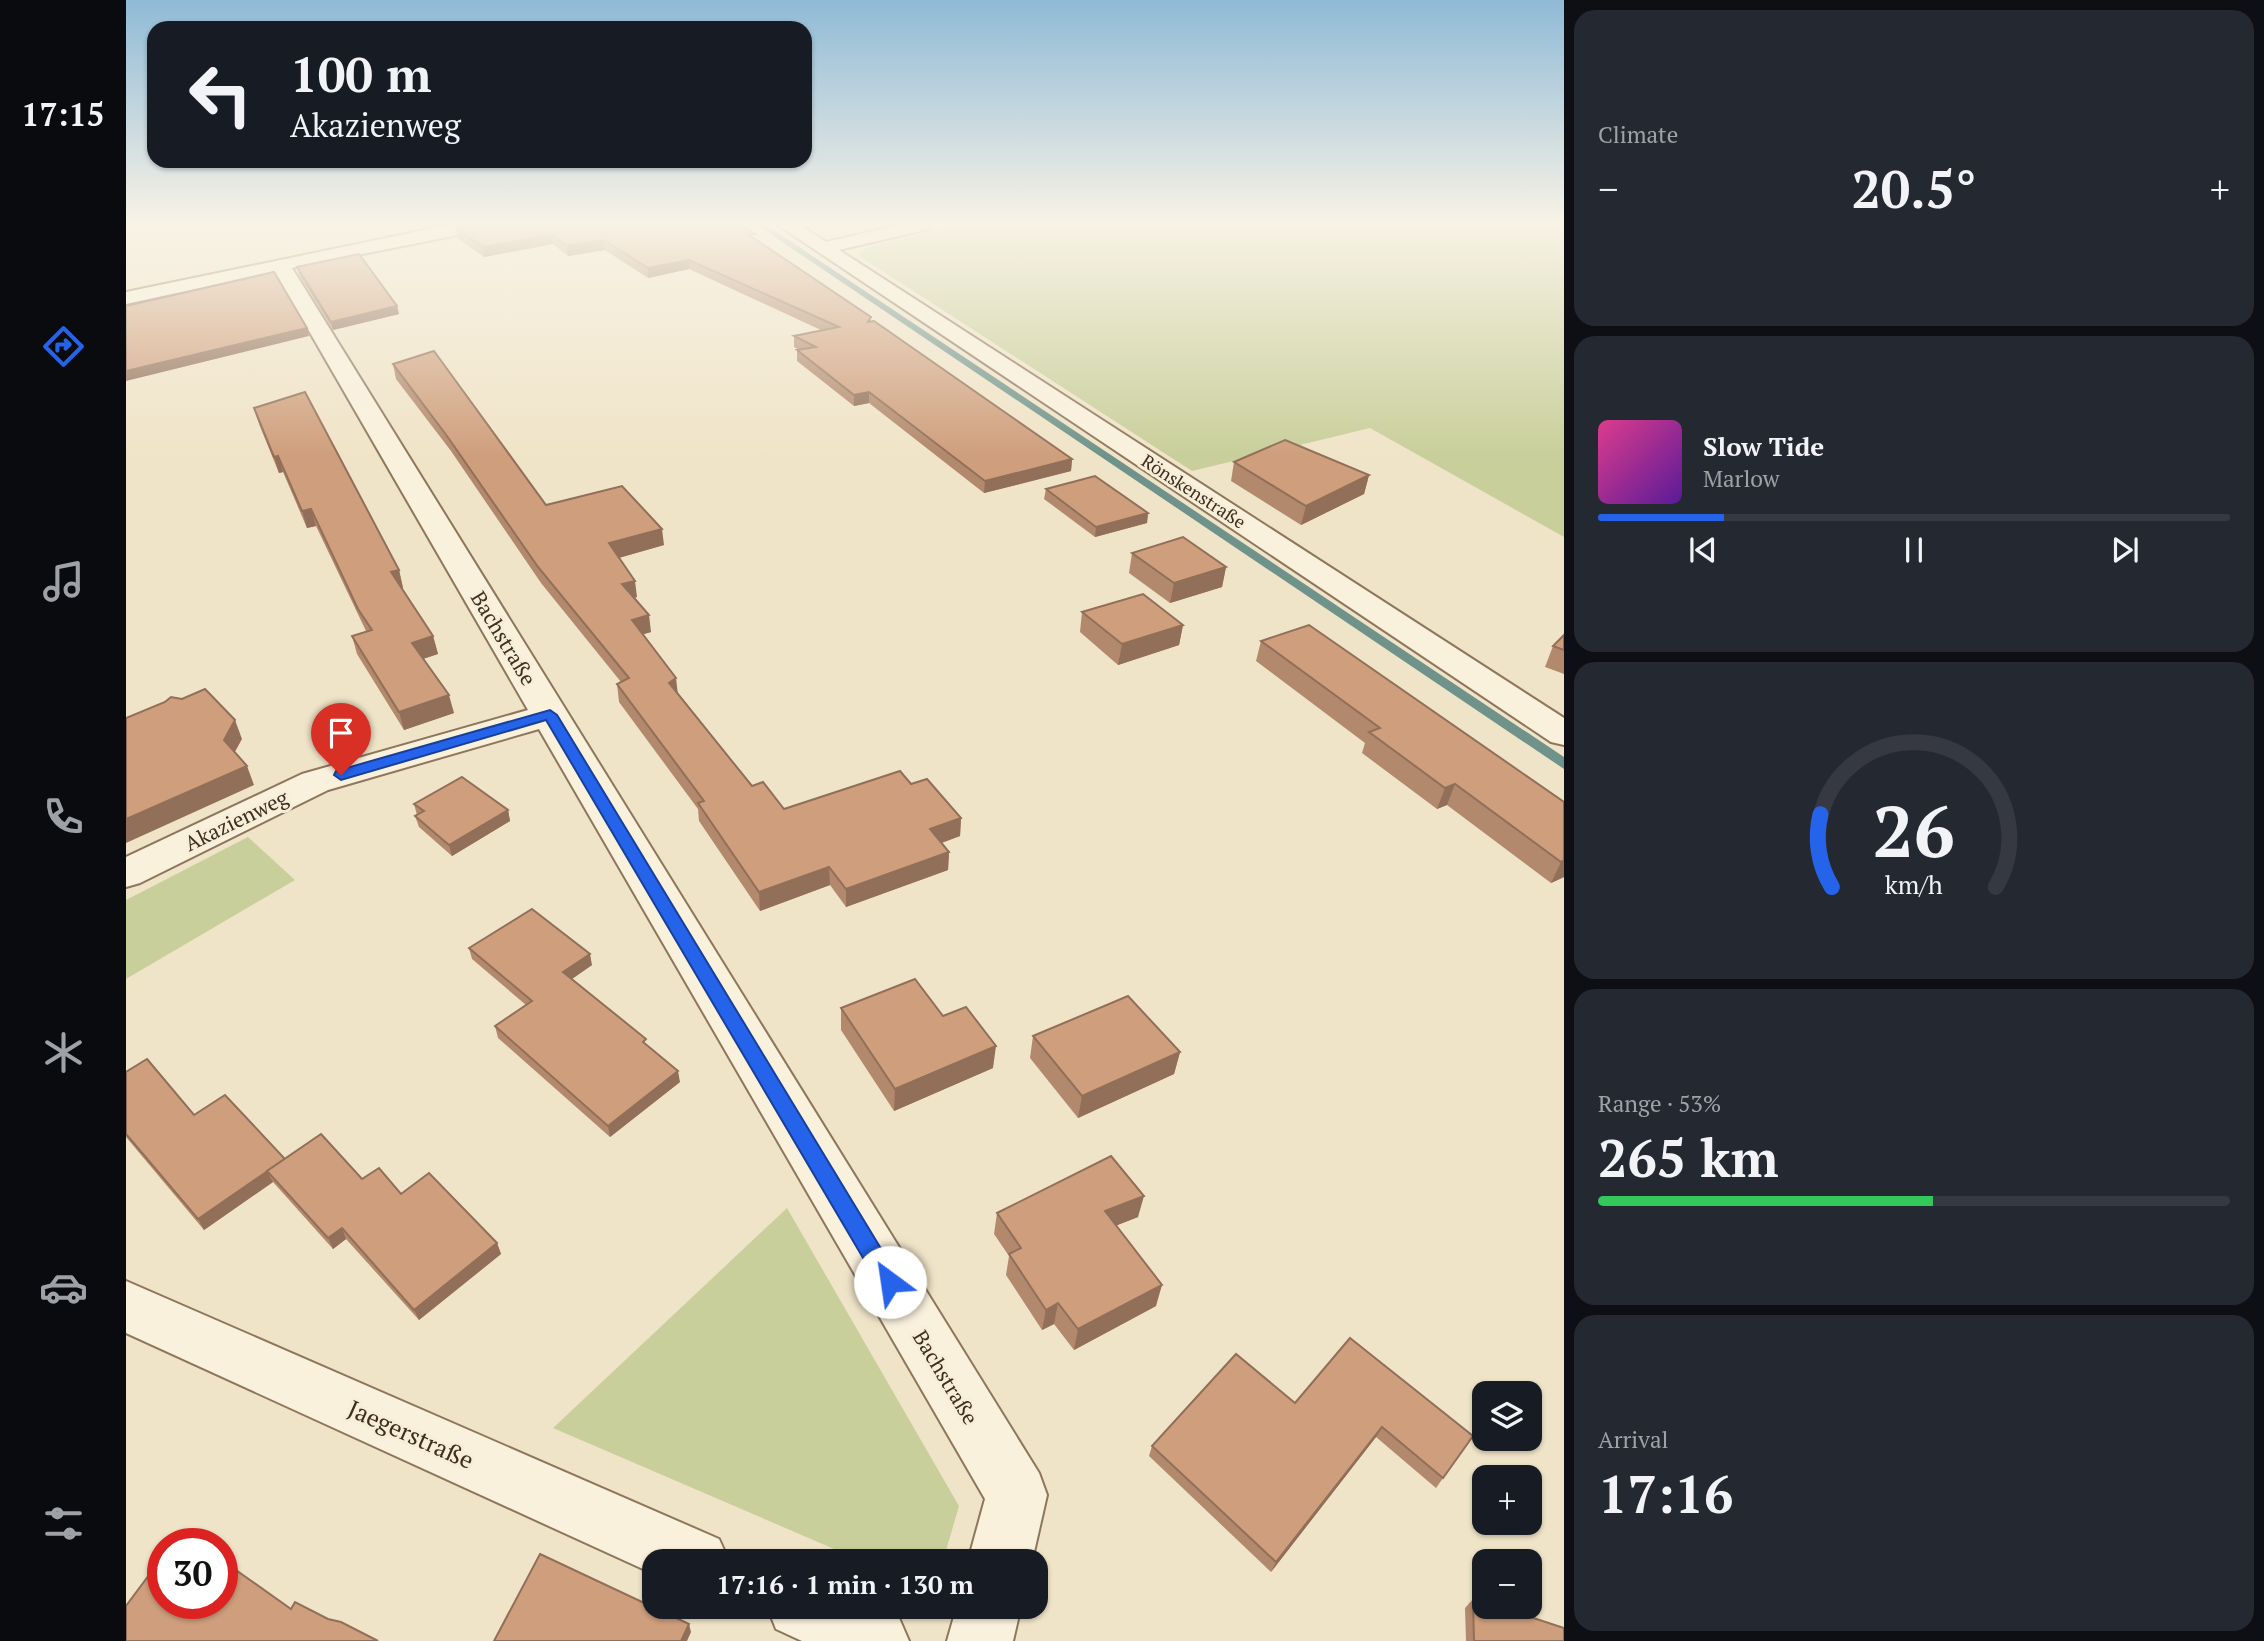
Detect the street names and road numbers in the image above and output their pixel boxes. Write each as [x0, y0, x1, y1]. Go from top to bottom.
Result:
street label: Rönskenstraße [1137, 448, 1251, 534]
street label: Bachstraße [465, 586, 543, 690]
street label: Akazienweg [180, 782, 293, 857]
street label: Bachstraße [907, 1325, 985, 1429]
street label: Jaegerstraße [343, 1392, 479, 1476]

